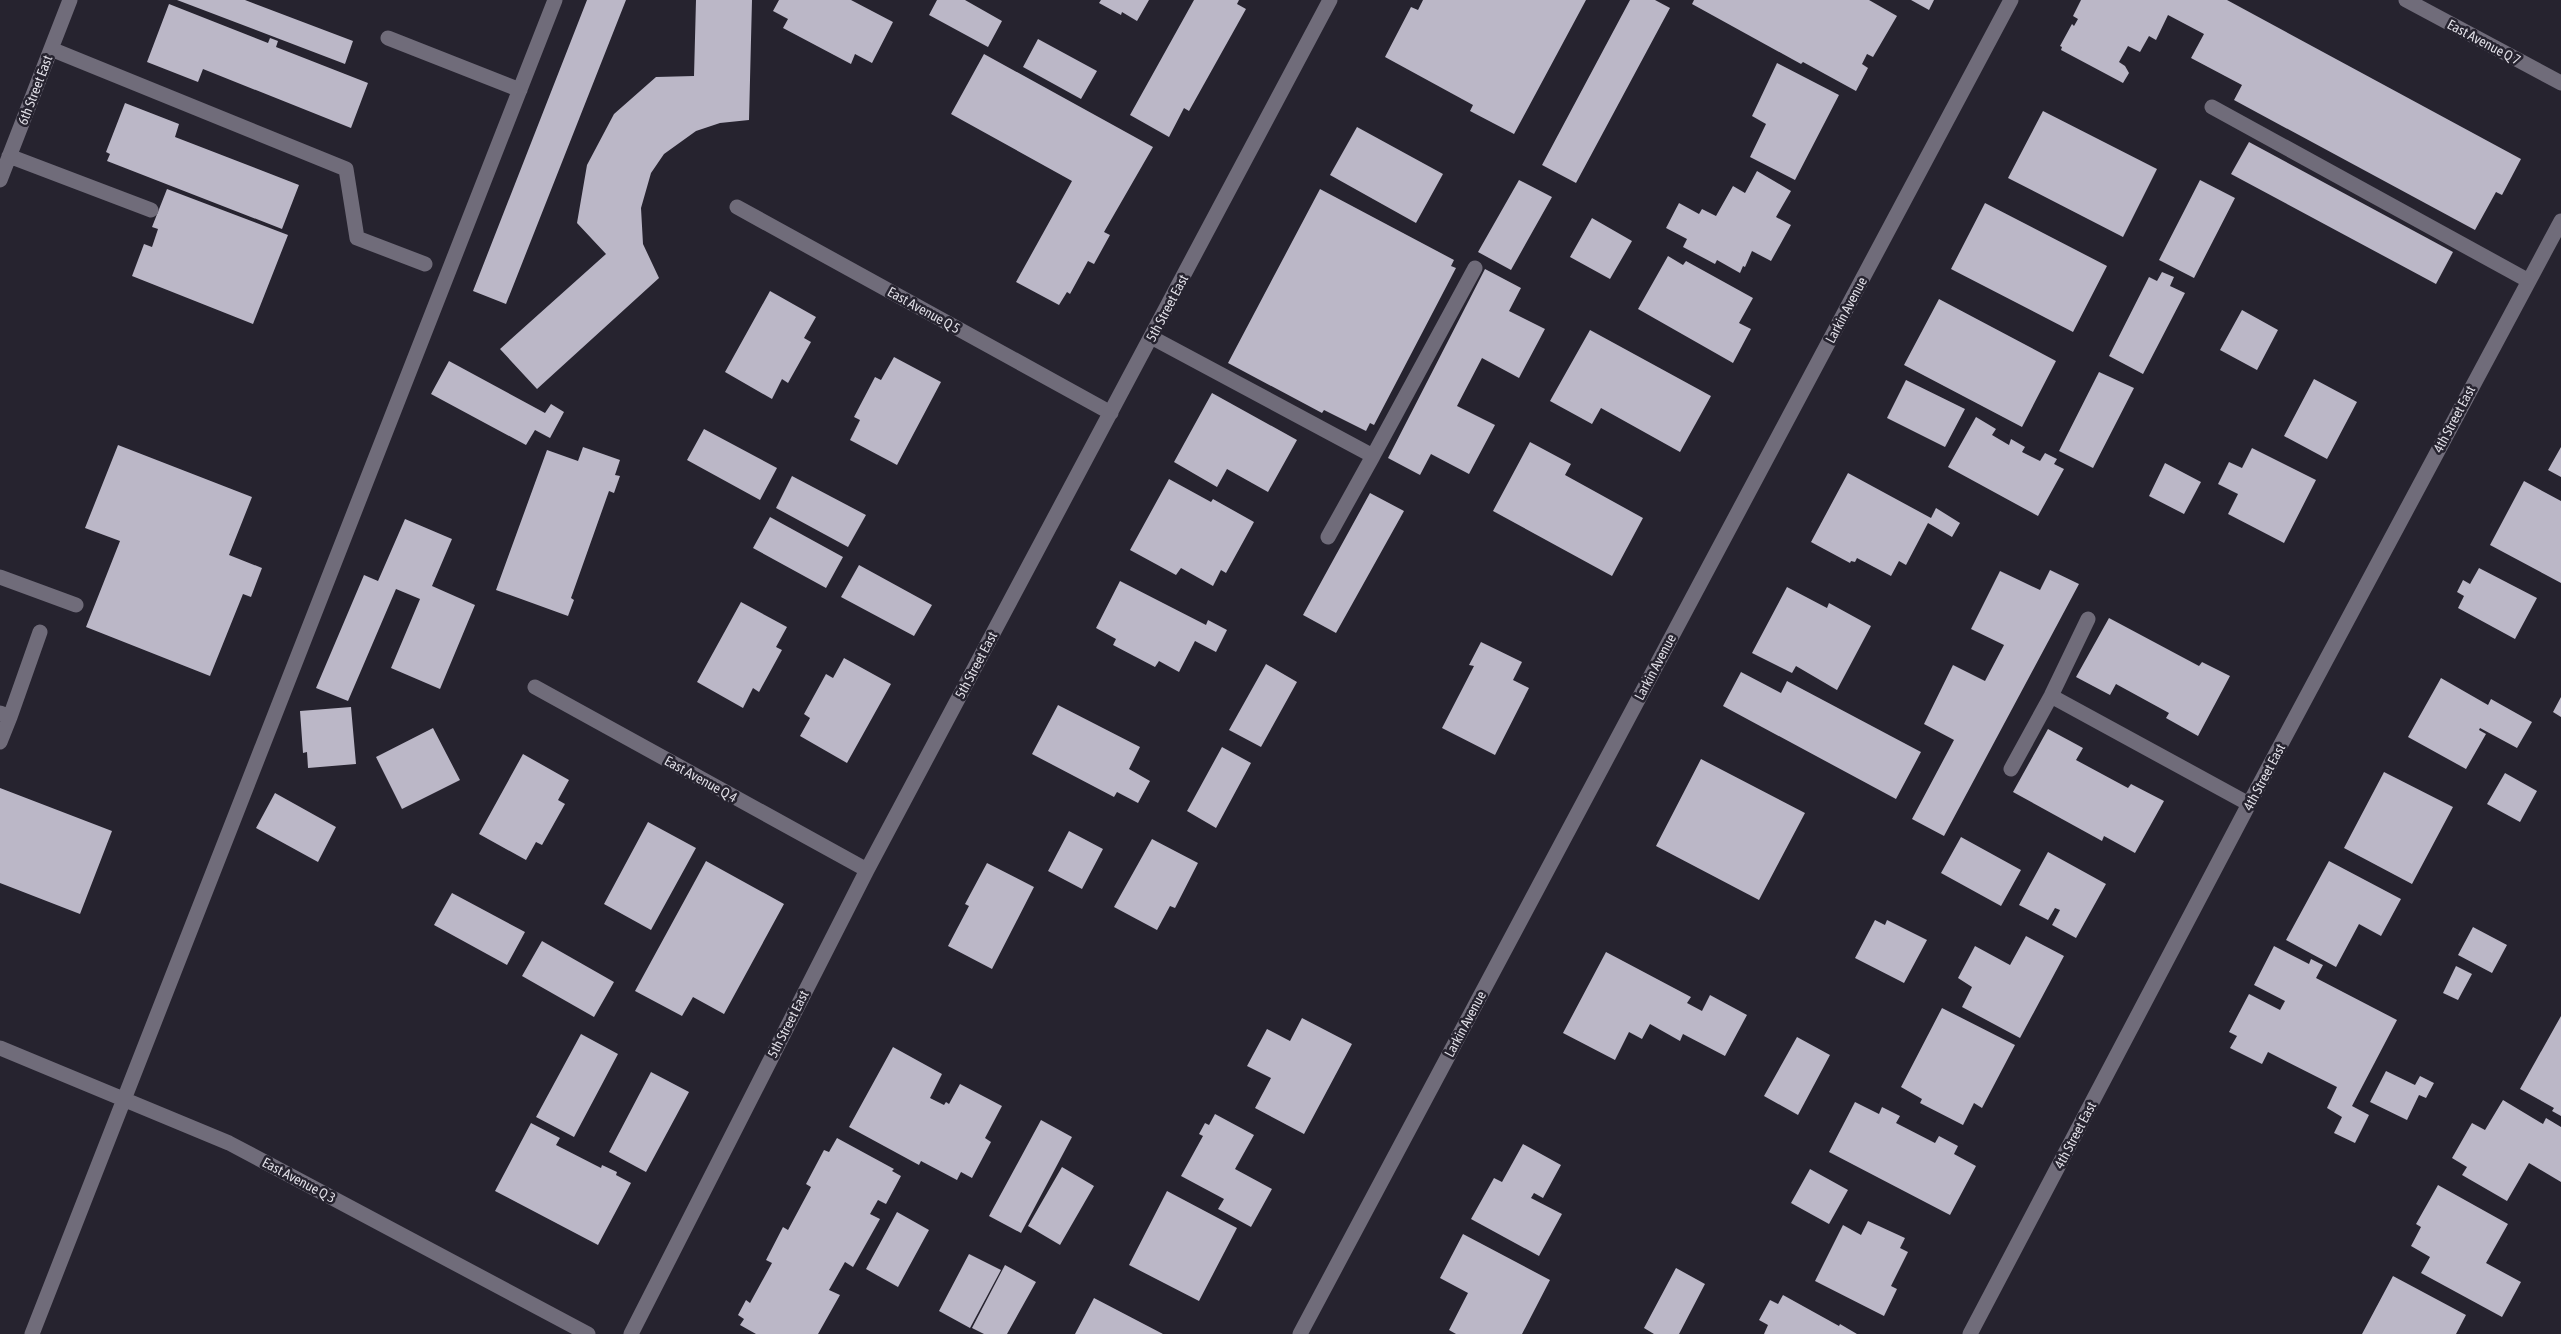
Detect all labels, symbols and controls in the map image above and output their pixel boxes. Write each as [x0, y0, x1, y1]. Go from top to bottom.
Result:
street label: East Avenue Q 7 [2445, 16, 2523, 68]
street label: 6th Street East [14, 53, 56, 127]
street label: 5th Street East [1143, 272, 1191, 344]
street label: Larkin Avenue [1822, 274, 1870, 346]
street label: East Avenue Q 5 [885, 283, 963, 337]
street label: 4th Street East [2430, 383, 2478, 455]
street label: 5th Street East [952, 629, 1000, 701]
street label: Larkin Avenue [1631, 631, 1679, 703]
street label: 4th Street East [2240, 741, 2288, 813]
street label: East Avenue Q 4 [662, 752, 741, 806]
street label: 5th Street East [764, 988, 812, 1060]
street label: Larkin Avenue [1441, 988, 1489, 1060]
street label: 4th Street East [2051, 1099, 2099, 1171]
street label: East Avenue Q 3 [260, 1154, 338, 1206]

